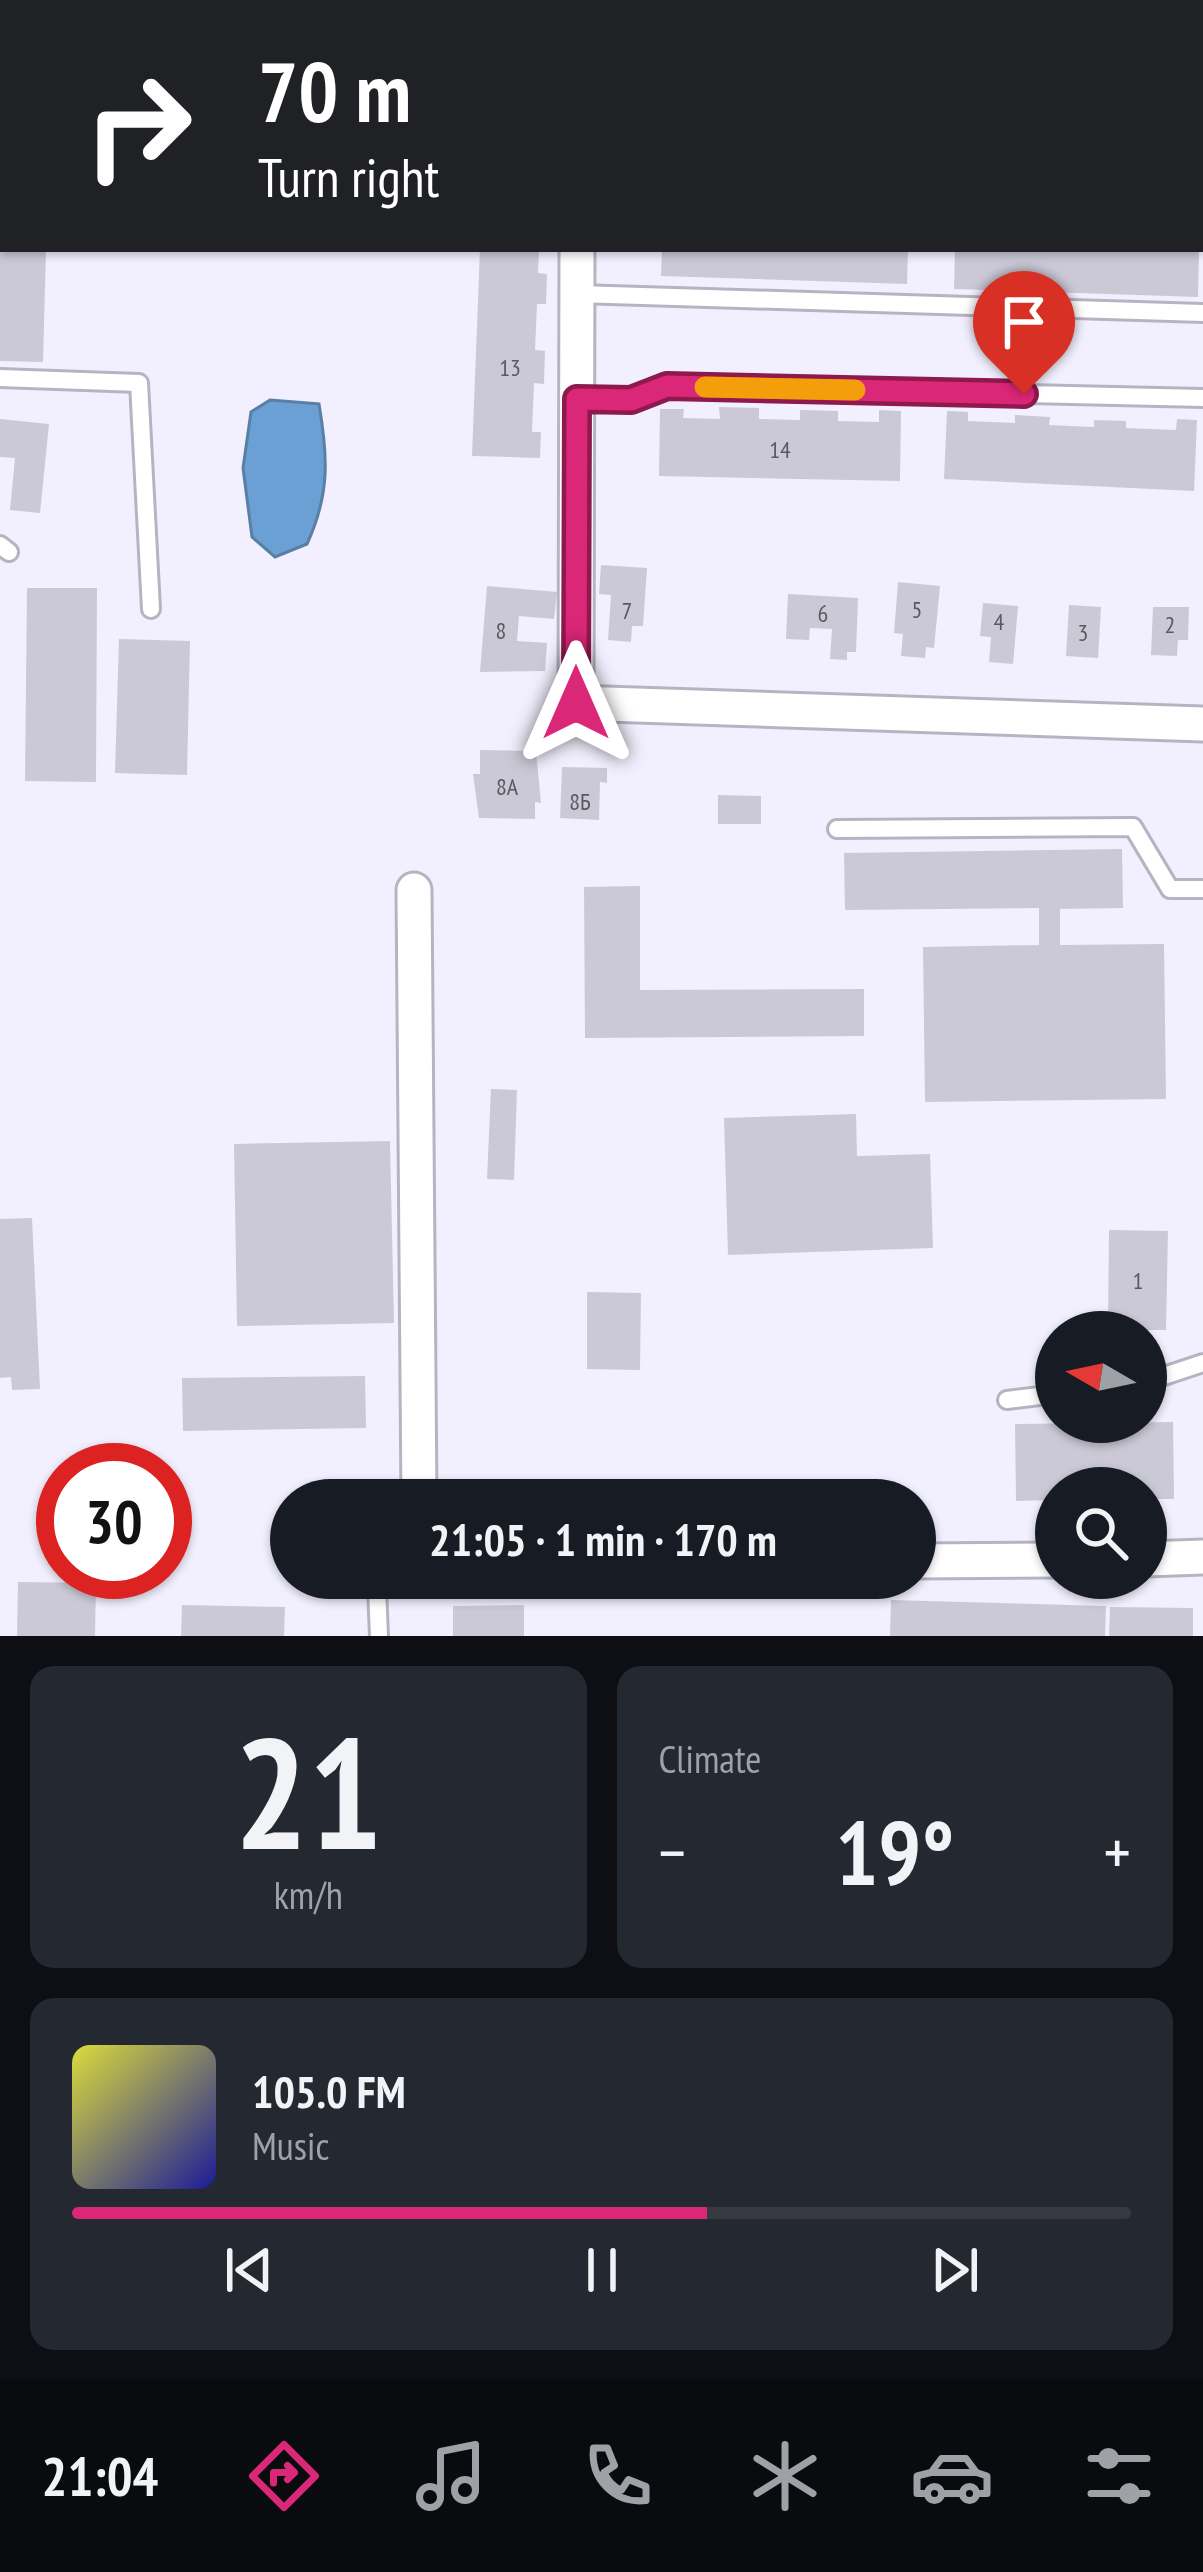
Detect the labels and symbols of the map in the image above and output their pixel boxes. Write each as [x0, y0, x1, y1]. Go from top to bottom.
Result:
pin [973, 271, 1075, 394]
house number: 13 [499, 352, 521, 383]
house number: 14 [769, 434, 791, 465]
house number: 5 [912, 594, 922, 625]
house number: 7 [622, 595, 632, 626]
house number: 6 [818, 598, 828, 629]
house number: 4 [994, 606, 1005, 637]
house number: 2 [1165, 609, 1175, 640]
house number: 8 [496, 615, 506, 646]
house number: 3 [1078, 617, 1088, 648]
position arrow [513, 640, 639, 766]
house number: 8А [496, 771, 519, 802]
house number: 8Б [569, 786, 591, 817]
house number: 1 [1133, 1265, 1143, 1296]
north arrow [1035, 1311, 1167, 1443]
speed limit sign: 30 [36, 1443, 192, 1599]

